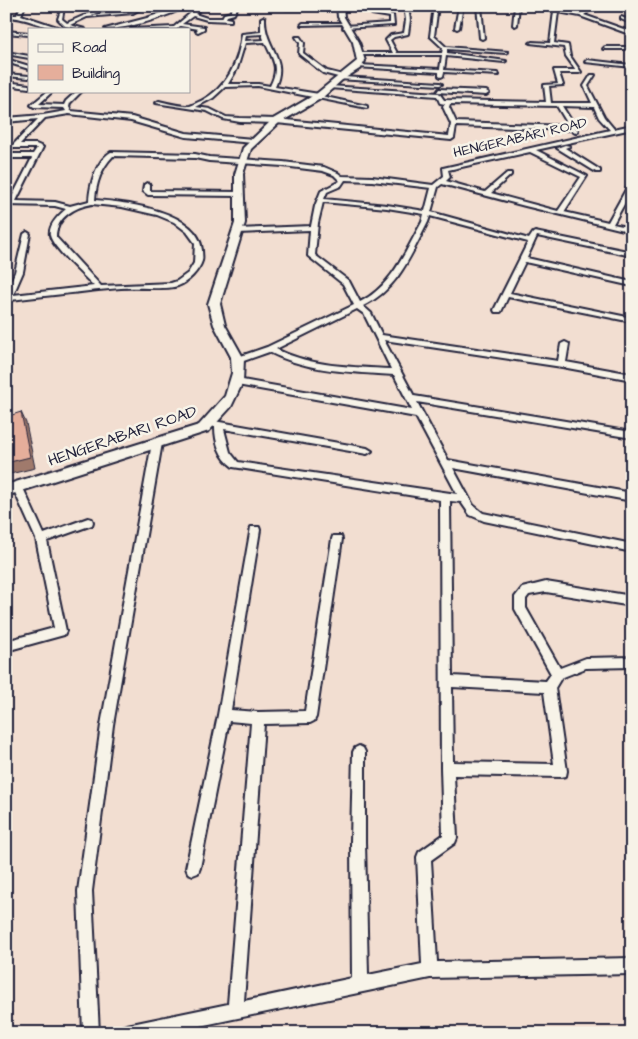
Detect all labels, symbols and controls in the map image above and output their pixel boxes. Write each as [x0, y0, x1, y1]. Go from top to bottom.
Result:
legend [28, 28, 190, 92]
text: Road [72, 37, 107, 58]
text: Building [72, 63, 120, 85]
street label: HENGERABARI ROAD [451, 113, 589, 163]
street label: HENGERABARI ROAD [45, 400, 200, 472]

